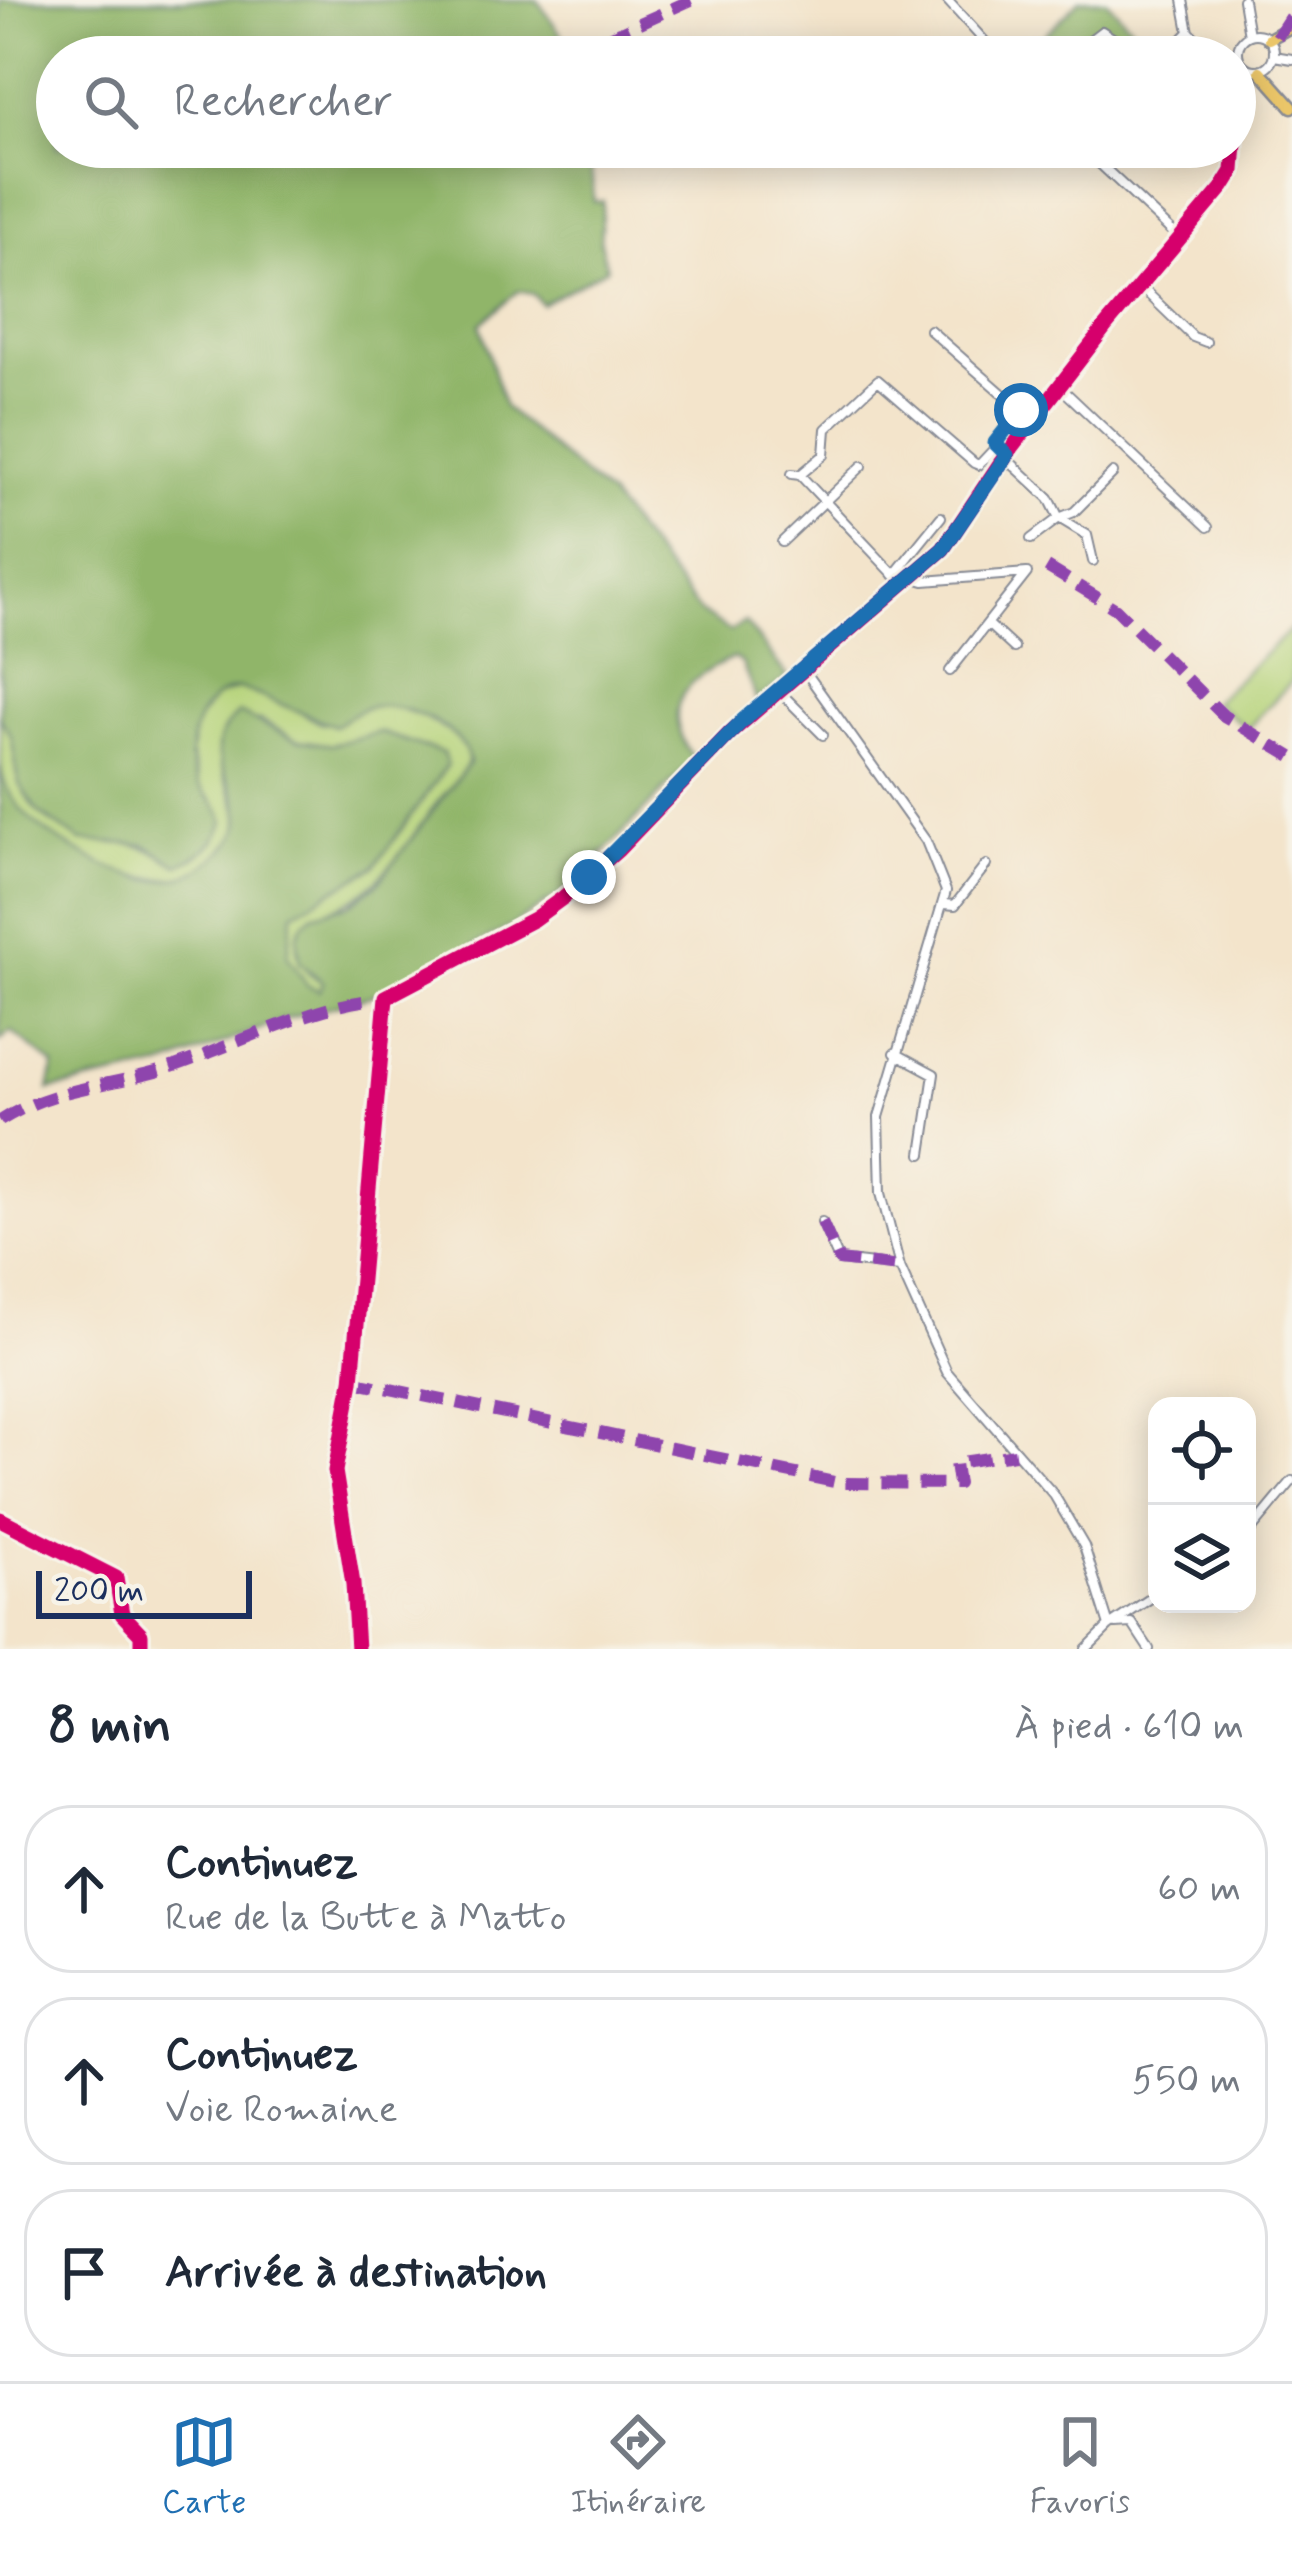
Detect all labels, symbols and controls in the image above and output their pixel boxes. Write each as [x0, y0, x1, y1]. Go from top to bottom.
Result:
search box [36, 36, 1256, 168]
icon: search [78, 69, 144, 135]
text: Rechercher [174, 73, 393, 132]
route start [994, 383, 1048, 437]
route end [562, 850, 616, 904]
map controls [1148, 1397, 1256, 1613]
button: locate [1148, 1397, 1256, 1505]
button: layers [1148, 1505, 1256, 1613]
scale bar [36, 1565, 252, 1618]
text: 200 m [54, 1570, 144, 1614]
text: 8 min [48, 1694, 171, 1760]
text: À pied · 610 m [1014, 1702, 1244, 1753]
text: Continuez [165, 1834, 358, 1893]
icon: ahead [51, 1856, 117, 1922]
text: 60 m [1157, 1864, 1241, 1915]
text: Rue de la Butte à Matto [165, 1893, 566, 1944]
text: Continuez [165, 2026, 358, 2085]
icon: ahead [51, 2048, 117, 2114]
text: 550 m [1132, 2056, 1241, 2107]
text: Voie Romaine [165, 2085, 398, 2136]
icon: arrive [51, 2240, 117, 2306]
text: Arrivée à destination [165, 2244, 547, 2303]
tab: Carte [162, 2409, 247, 2525]
tab: Itinéraire [570, 2409, 706, 2525]
tab: Favoris [1030, 2409, 1130, 2525]

